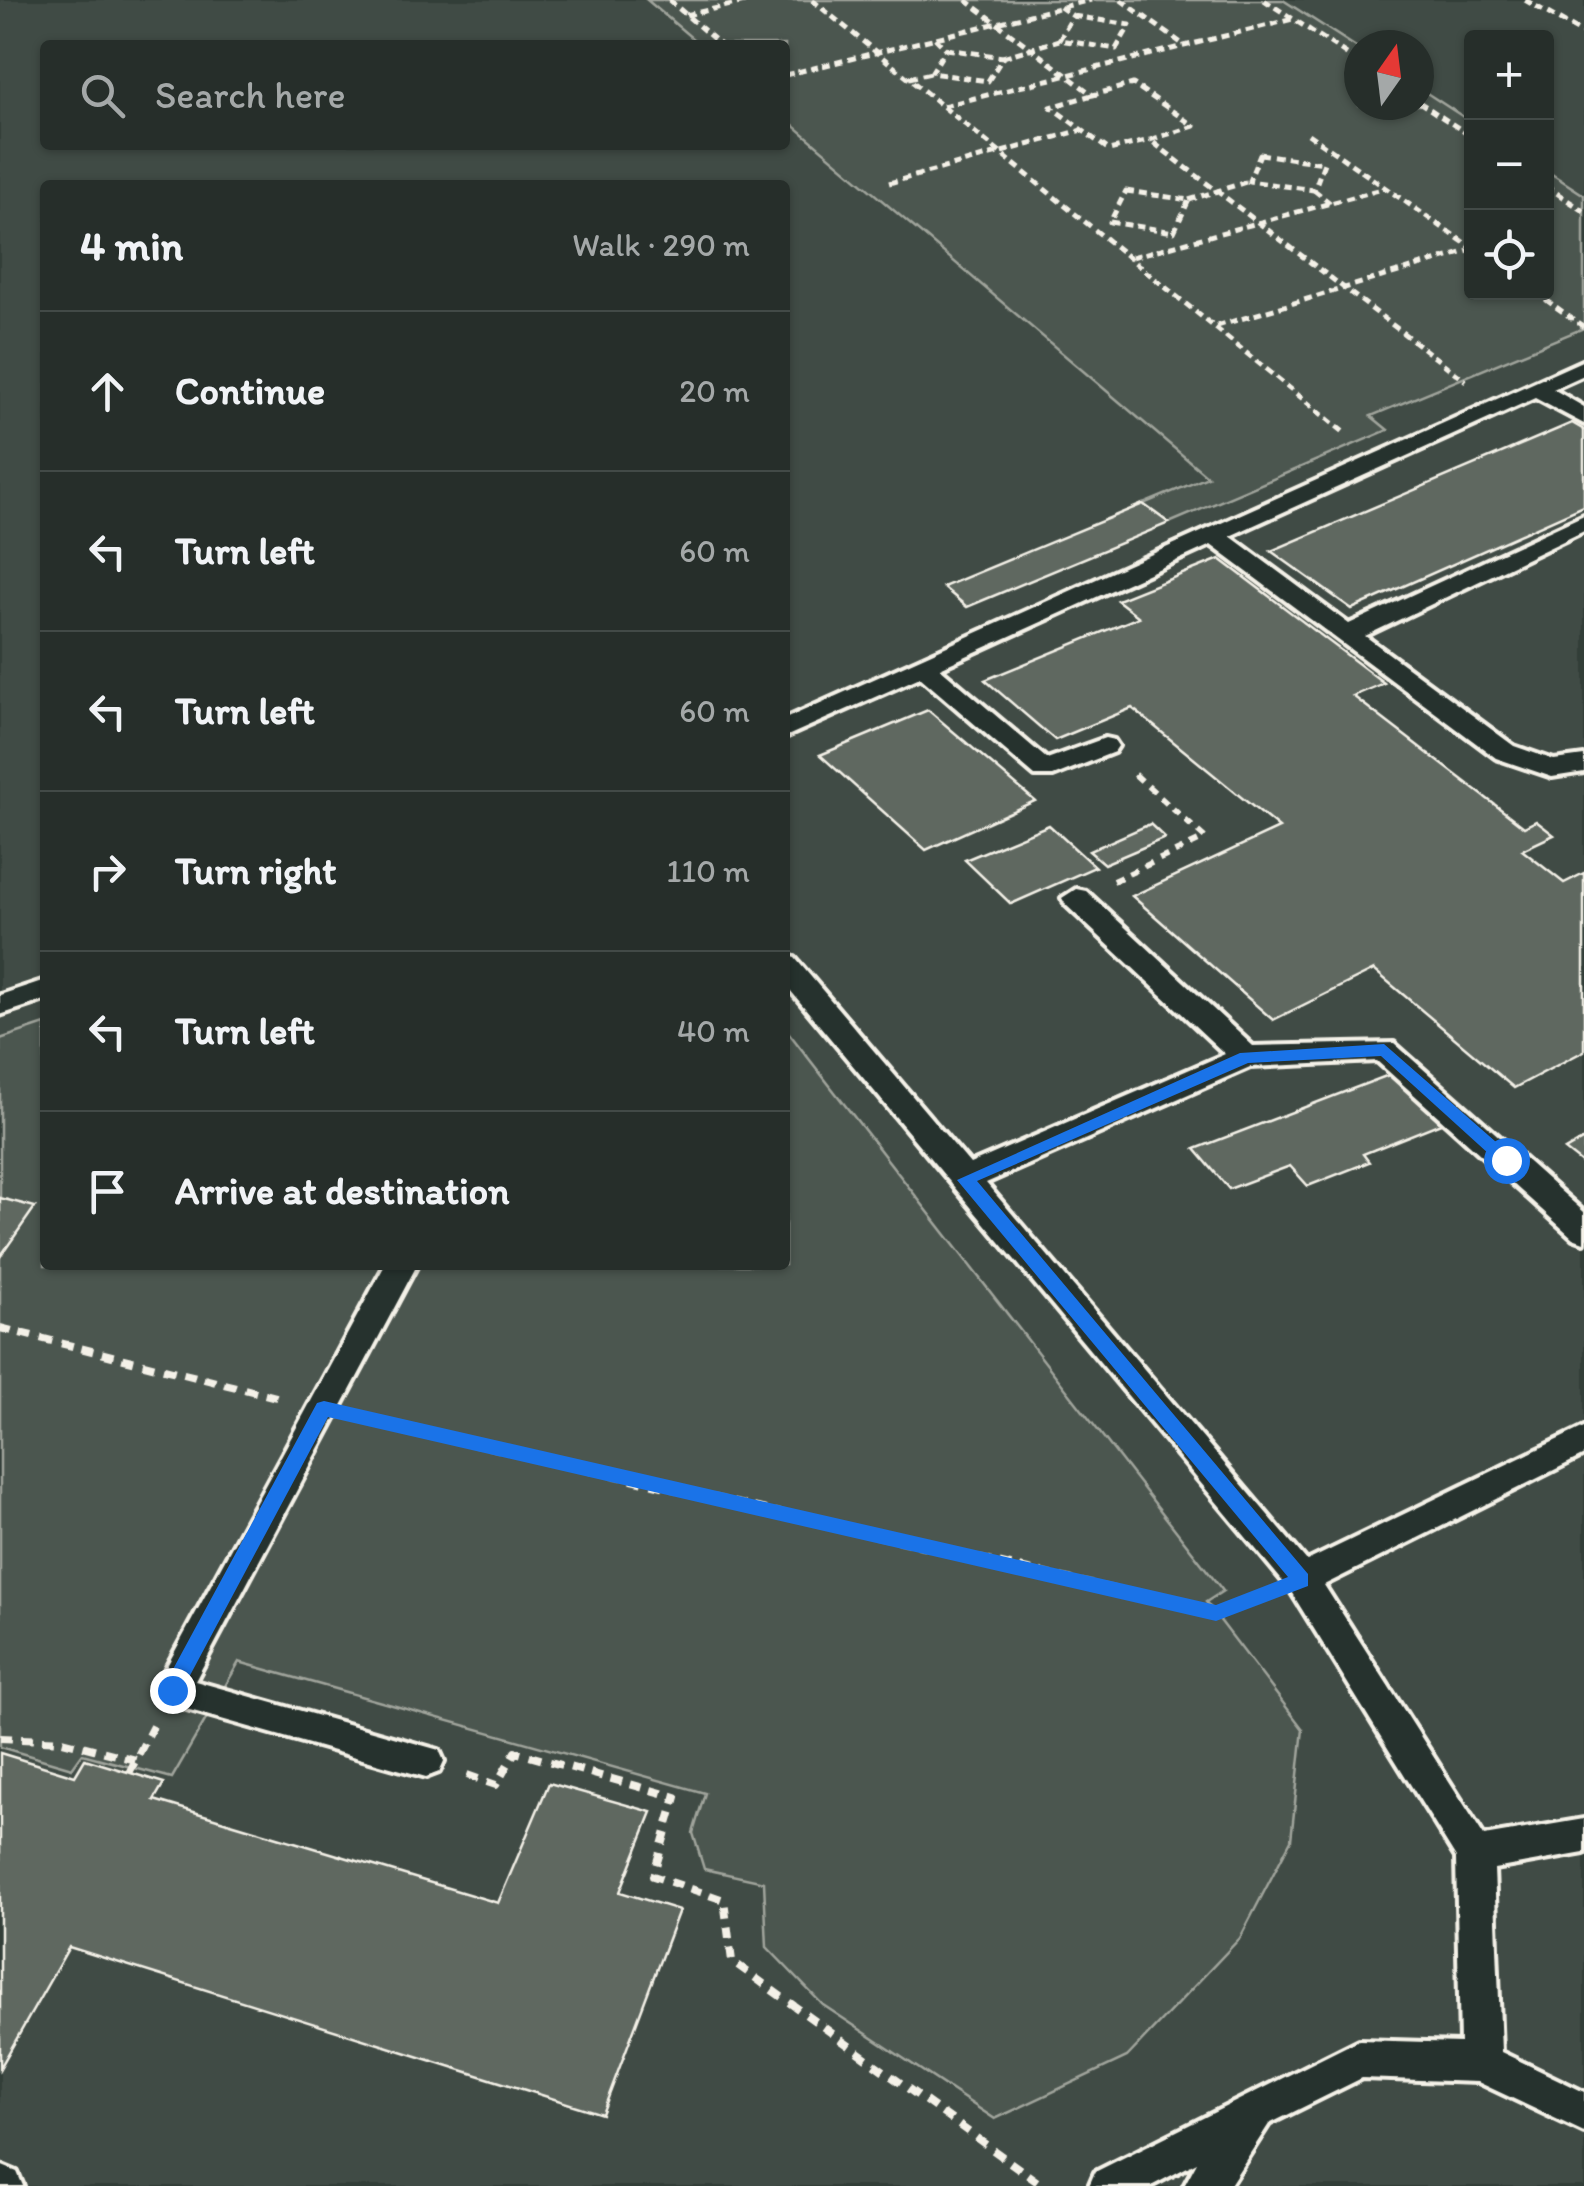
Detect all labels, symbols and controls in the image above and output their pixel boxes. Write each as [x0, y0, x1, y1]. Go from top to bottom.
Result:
north arrow [1344, 30, 1434, 120]
map controls [1464, 30, 1554, 300]
button: + [1464, 30, 1554, 120]
search box [40, 40, 790, 150]
icon: search [75, 68, 130, 123]
text: Search here [155, 72, 346, 118]
button: − [1464, 120, 1554, 210]
button: locate [1464, 210, 1554, 300]
text: 4 min [80, 220, 183, 271]
text: Walk · 290 m [572, 226, 750, 264]
icon: ahead [80, 364, 135, 419]
text: Continue [175, 368, 325, 414]
text: 20 m [679, 372, 750, 410]
icon: left [80, 524, 135, 579]
text: Turn left [175, 528, 315, 574]
text: 60 m [679, 532, 750, 570]
icon: left [80, 684, 135, 739]
text: Turn left [175, 688, 315, 734]
text: 60 m [679, 692, 750, 730]
icon: right [80, 844, 135, 899]
text: Turn right [175, 848, 337, 894]
text: 110 m [666, 852, 750, 890]
icon: left [80, 1004, 135, 1059]
text: Turn left [175, 1008, 315, 1054]
text: 40 m [677, 1012, 750, 1050]
route start [1484, 1138, 1530, 1184]
icon: arrive [80, 1164, 135, 1219]
text: Arrive at destination [175, 1168, 510, 1214]
route end [150, 1668, 196, 1714]

